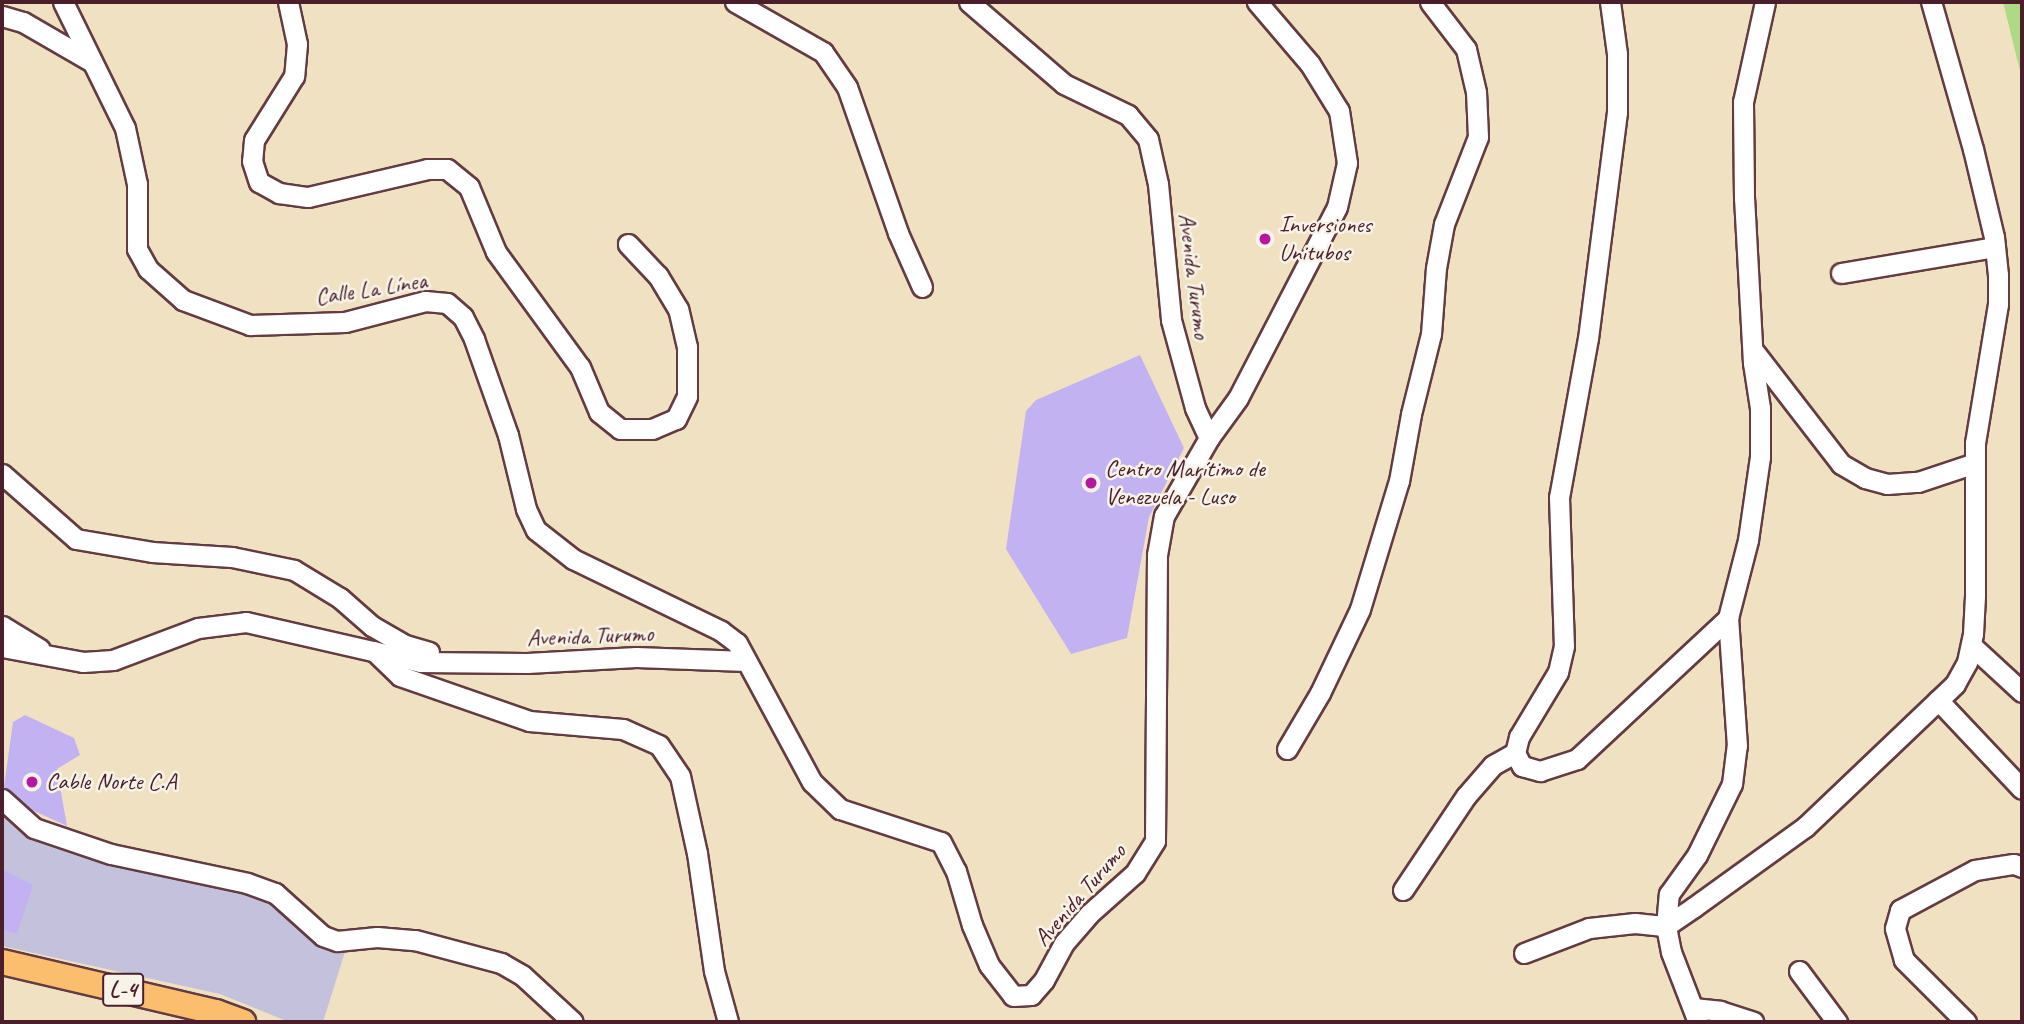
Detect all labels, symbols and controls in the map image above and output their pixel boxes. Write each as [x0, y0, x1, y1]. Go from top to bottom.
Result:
place label: Inversiones Unitubos [1279, 211, 1371, 267]
street label: Avenida Turumo [1172, 212, 1216, 340]
marker: Inversiones Unitubos [1257, 231, 1273, 247]
street label: Calle La Línea [313, 266, 429, 312]
place label: Centro Marítimo de Venezuela - Luso [1105, 455, 1265, 511]
marker: Centro Marítimo de Venezuela - Luso [1083, 475, 1099, 491]
street label: Avenida Turumo [526, 619, 654, 653]
place label: Cable Norte C.A [46, 768, 177, 796]
marker: Cable Norte C.A [24, 774, 40, 790]
street label: Avenida Turumo [1028, 838, 1132, 952]
road number: L-4 [102, 970, 144, 1009]

